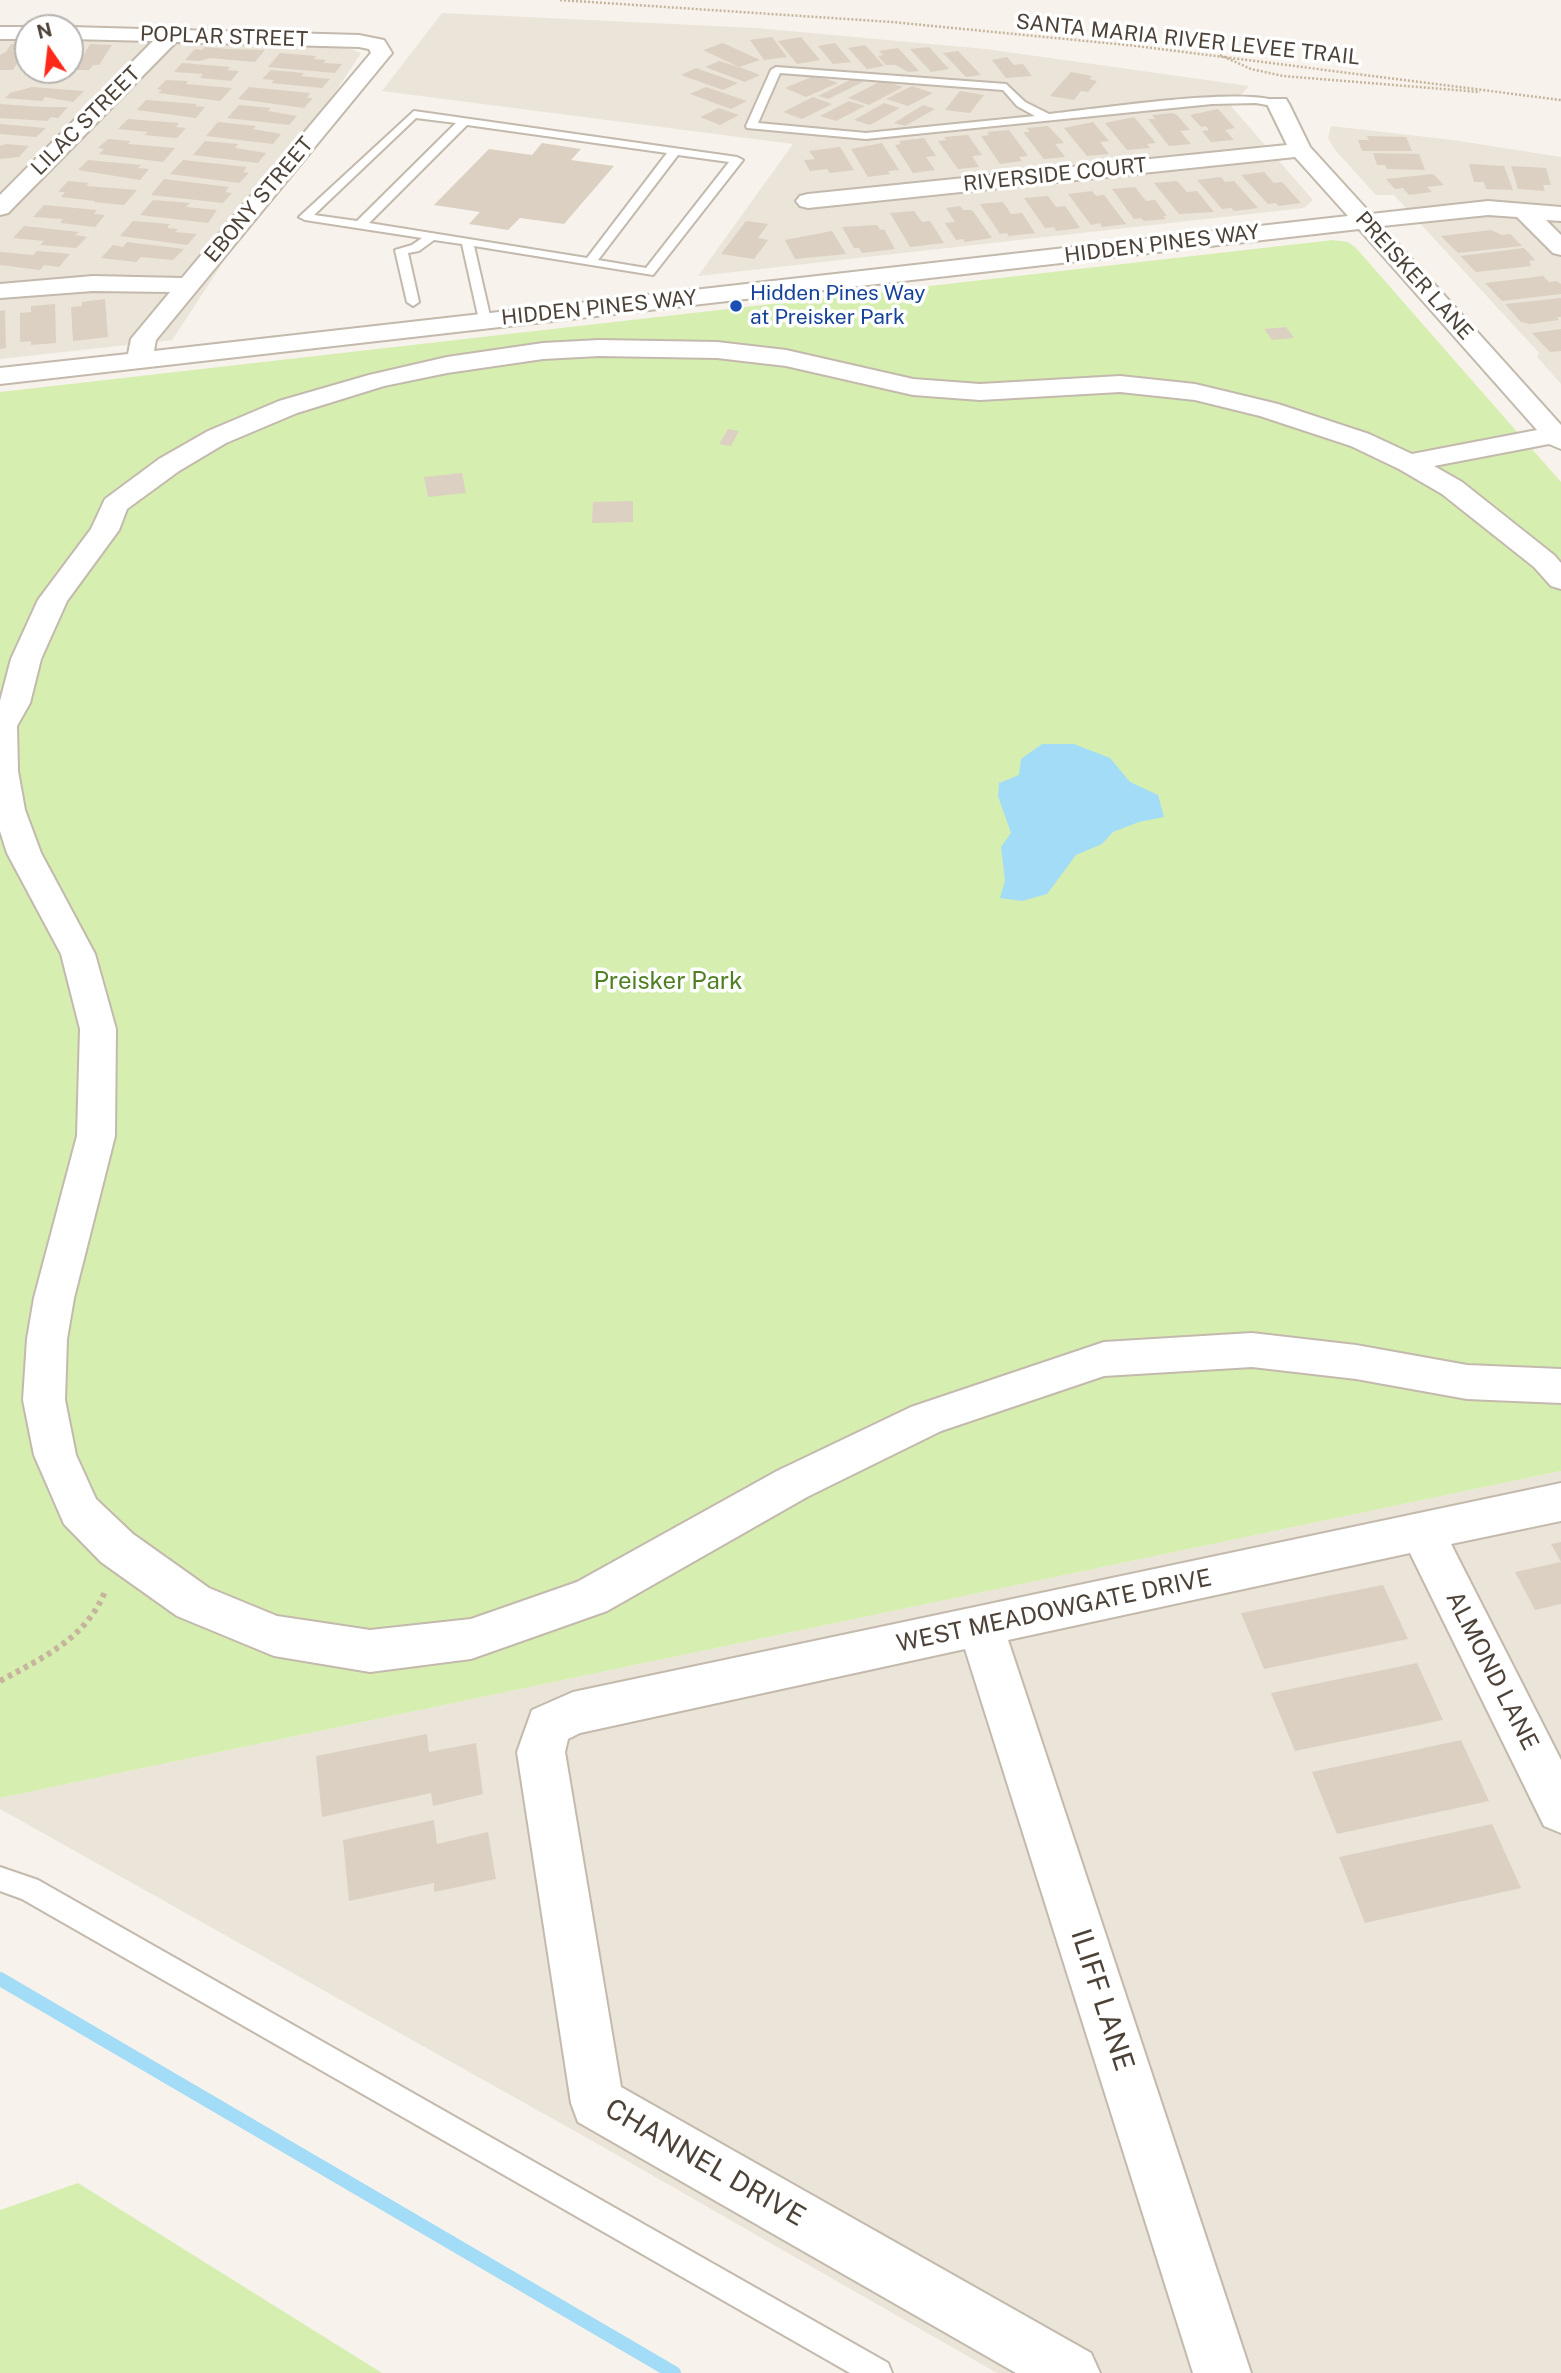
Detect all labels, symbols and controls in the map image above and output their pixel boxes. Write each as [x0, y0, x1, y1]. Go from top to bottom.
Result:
street label: SANTA MARIA RIVER LEVEE TRAIL [1015, 9, 1361, 71]
north arrow [14, 14, 84, 84]
text: N [35, 18, 54, 43]
street label: POPLAR STREET [139, 21, 309, 53]
street label: LILAC STREET [26, 61, 146, 181]
street label: EBONY STREET [199, 132, 319, 268]
street label: RIVERSIDE COURT [962, 153, 1148, 197]
street label: PREISKER LANE [1350, 207, 1478, 345]
street label: HIDDEN PINES WAY [1063, 220, 1261, 268]
place label: Hidden Pines Way at Preisker Park [750, 281, 925, 331]
street label: HIDDEN PINES WAY [500, 285, 698, 331]
marker: Hidden Pines Way at Preisker Park [728, 298, 744, 314]
park label: Preisker Park [593, 968, 743, 996]
street label: WEST MEADOWGATE DRIVE [894, 1564, 1214, 1658]
street label: ALMOND LANE [1440, 1587, 1544, 1755]
street label: ILIFF LANE [1063, 1925, 1141, 2075]
street label: CHANNEL DRIVE [599, 2092, 811, 2234]

